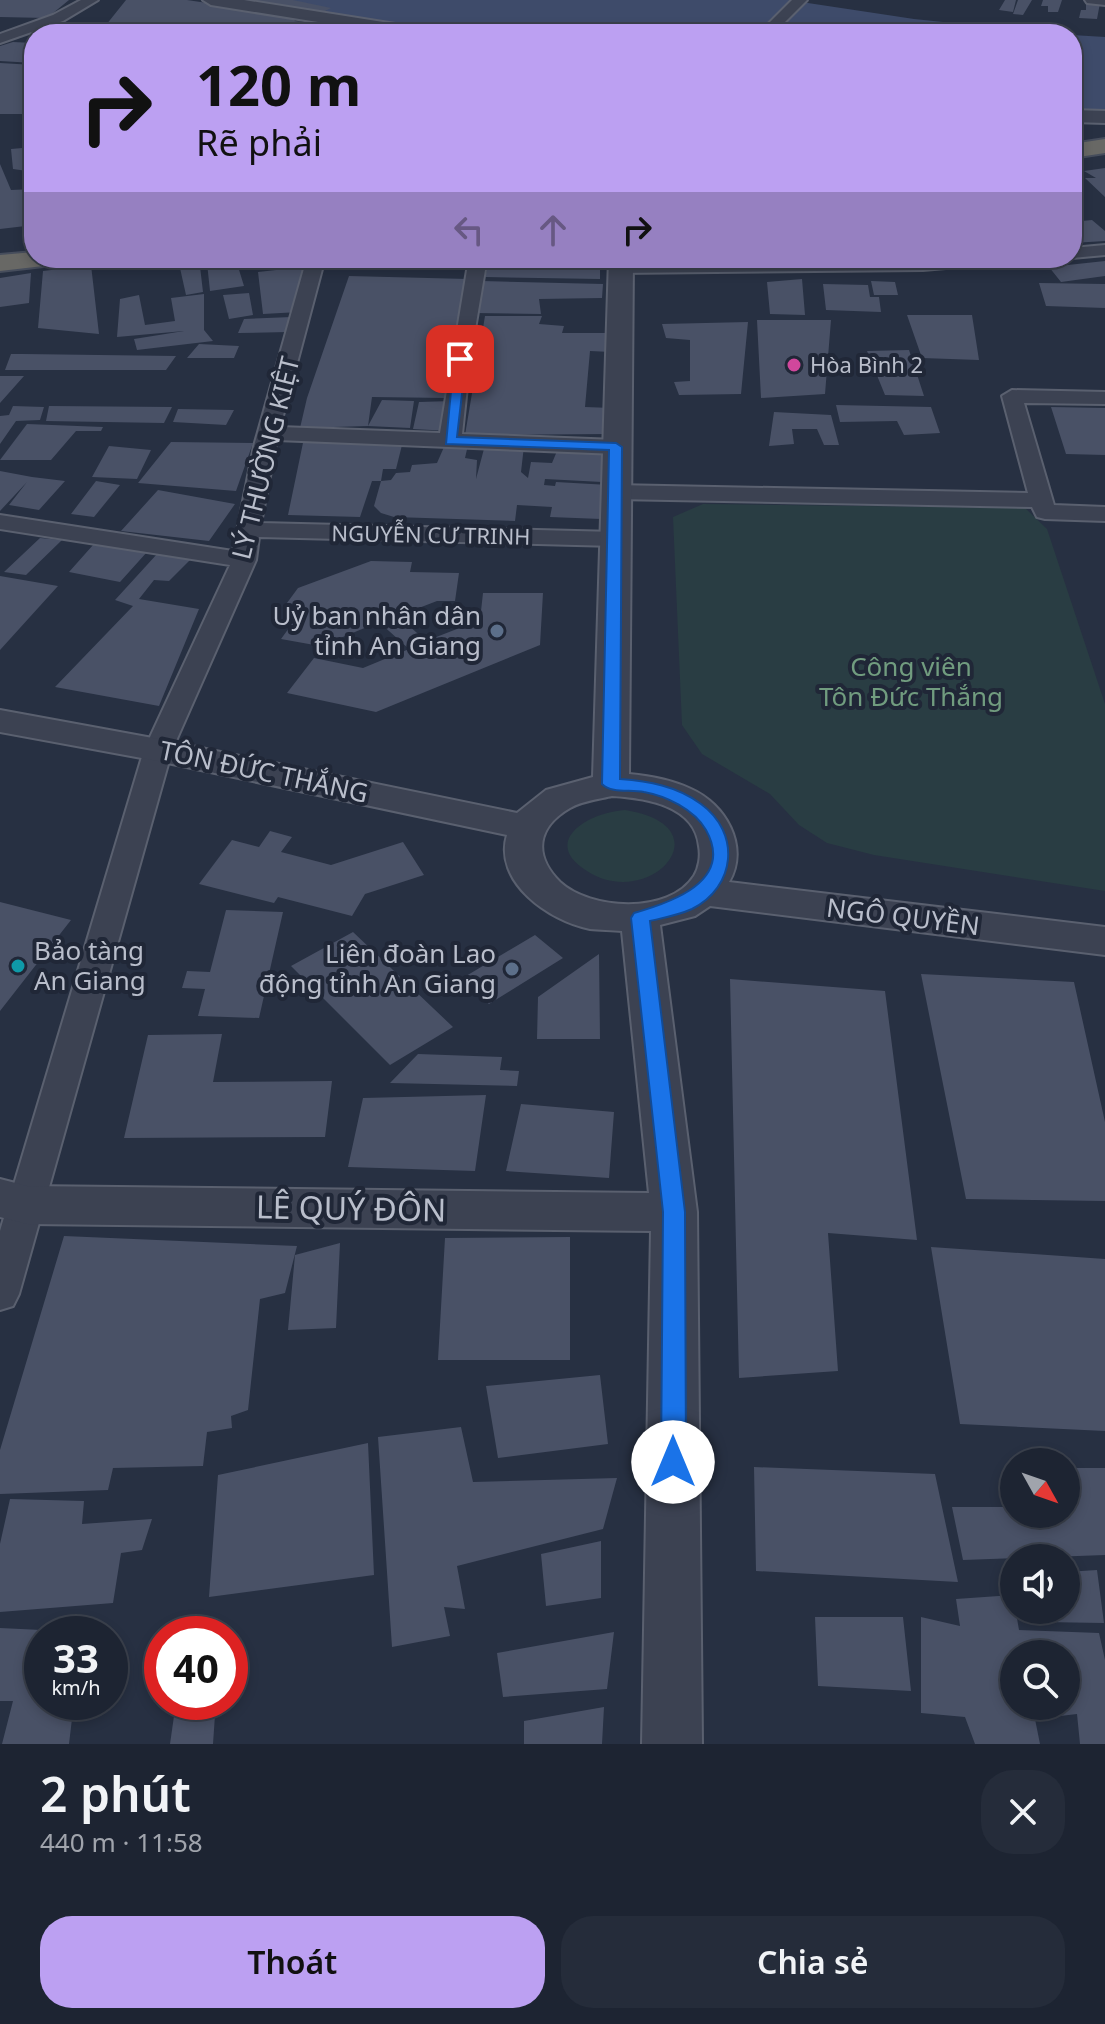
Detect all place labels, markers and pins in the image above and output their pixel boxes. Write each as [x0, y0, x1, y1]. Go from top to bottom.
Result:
pin [426, 325, 494, 393]
place label: Hòa Bình 2 [810, 349, 923, 379]
marker: Hòa Bình 2 [785, 356, 803, 374]
place label: Uỷ ban nhân dân tỉnh An Giang [272, 597, 481, 663]
marker: Uỷ ban nhân dân tỉnh An Giang [488, 622, 506, 640]
place label: Bảo tàng An Giang [34, 932, 146, 998]
place label: Liên đoàn Lao động tỉnh An Giang [259, 935, 496, 1001]
marker: Bảo tàng An Giang [9, 957, 27, 975]
marker: Liên đoàn Lao động tỉnh An Giang [503, 960, 521, 978]

